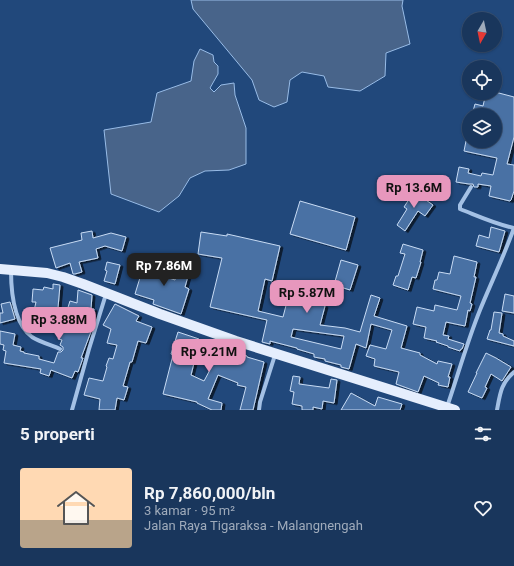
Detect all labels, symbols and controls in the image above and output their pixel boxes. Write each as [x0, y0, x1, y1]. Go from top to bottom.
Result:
north arrow [462, 12, 502, 52]
map controls [462, 12, 502, 148]
button: locate [462, 60, 502, 100]
button: layers [462, 108, 502, 148]
pin: Rp 13.6M [373, 175, 455, 209]
text: Rp 13.6M [386, 180, 442, 195]
pin: Rp 7.86M [123, 253, 205, 287]
text: Rp 7.86M [136, 258, 192, 273]
pin: Rp 5.87M [266, 280, 348, 314]
text: Rp 5.87M [279, 285, 335, 300]
pin: Rp 3.88M [18, 307, 100, 341]
text: Rp 3.88M [31, 312, 87, 327]
pin: Rp 9.21M [168, 339, 250, 373]
text: Rp 9.21M [181, 344, 237, 359]
icon: filters [472, 423, 494, 445]
text: 5 properti [20, 424, 95, 444]
text: Rp 7,860,000/bln [144, 483, 275, 503]
icon: home [52, 484, 100, 532]
icon: heart [472, 497, 494, 519]
text: 3 kamar · 95 m² [144, 503, 235, 518]
text: Jalan Raya Tigaraksa - Malangnengah [144, 518, 363, 533]

